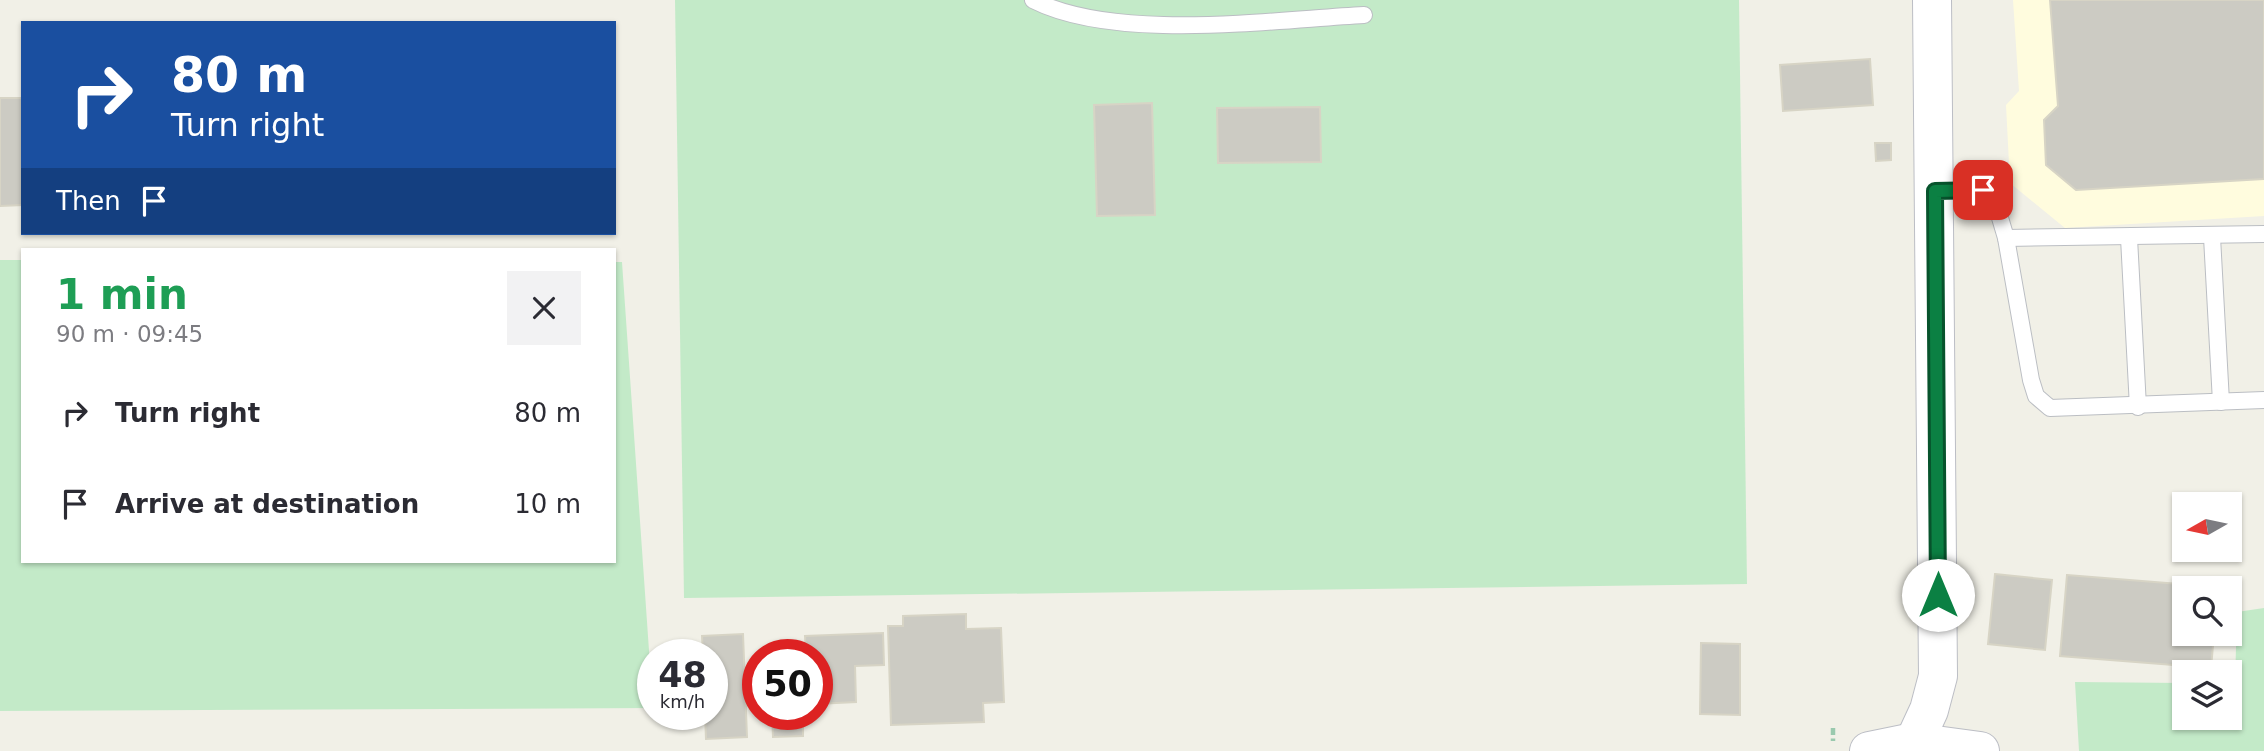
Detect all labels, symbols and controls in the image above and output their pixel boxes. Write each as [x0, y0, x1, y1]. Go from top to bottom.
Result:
text: 80 m [171, 47, 307, 104]
icon: right [56, 49, 147, 140]
text: Turn right [171, 106, 324, 144]
pin [1953, 160, 2013, 220]
icon: arrive [1964, 171, 2002, 209]
icon: arrive [135, 182, 173, 220]
text: Then [56, 186, 121, 216]
text: 1 min [56, 270, 188, 319]
button: close [507, 271, 581, 345]
text: 90 m · 09:45 [56, 321, 203, 347]
icon: right [56, 394, 94, 432]
text: Turn right [115, 398, 260, 428]
text: 80 m [514, 398, 581, 428]
icon: arrive [56, 485, 94, 523]
text: Arrive at destination [115, 489, 419, 519]
text: 10 m [514, 489, 581, 519]
north arrow [2172, 492, 2242, 562]
map controls [2172, 492, 2242, 730]
position arrow [1901, 558, 1975, 632]
button: search [2172, 576, 2242, 646]
speed limit sign: 50 [742, 639, 833, 730]
text: 48 [658, 655, 707, 695]
button: layers [2172, 660, 2242, 730]
text: km/h [660, 691, 705, 712]

